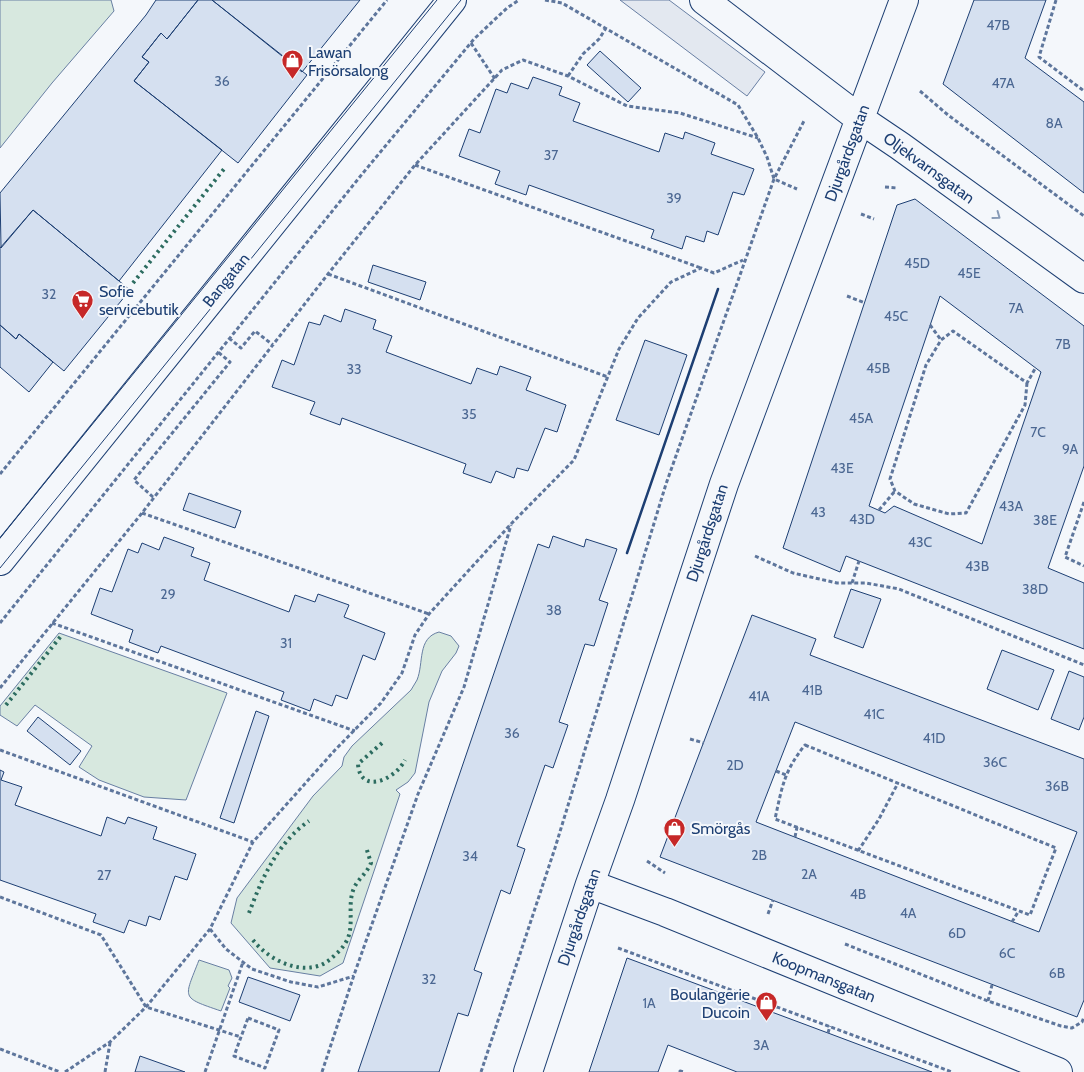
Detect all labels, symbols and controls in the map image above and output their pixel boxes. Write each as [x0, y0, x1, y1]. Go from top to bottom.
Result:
house number: 47B [986, 16, 1010, 34]
place label: Lawan Frisörsalong [308, 43, 389, 80]
shop icon: Lawan Frisörsalong [280, 49, 304, 80]
house number: 36 [214, 72, 230, 90]
house number: 47A [991, 74, 1015, 92]
street label: Djurgårdsgatan [821, 102, 873, 204]
house number: 8A [1045, 114, 1063, 132]
street label: Oljekvarnsgatan [880, 128, 978, 208]
house number: 37 [544, 146, 558, 164]
house number: 39 [666, 189, 682, 207]
one-way arrow [991, 210, 1001, 219]
street label: Bangatan [199, 249, 253, 311]
house number: 45D [904, 254, 930, 272]
house number: 45E [957, 264, 981, 282]
place label: Sofie servicebutik [99, 282, 180, 319]
house number: 32 [42, 285, 56, 303]
supermarket icon: Sofie servicebutik [71, 288, 95, 319]
house number: 7A [1008, 299, 1024, 317]
house number: 45C [884, 307, 909, 325]
house number: 7B [1055, 335, 1071, 353]
house number: 45B [866, 359, 890, 377]
house number: 33 [346, 360, 362, 378]
house number: 35 [461, 405, 477, 423]
house number: 45A [849, 409, 874, 427]
house number: 7C [1030, 423, 1046, 441]
house number: 9A [1062, 440, 1078, 458]
house number: 43E [830, 459, 854, 477]
street label: Djurgårdsgatan [682, 482, 732, 584]
house number: 43A [999, 497, 1024, 515]
house number: 43 [810, 503, 826, 521]
house number: 43D [849, 510, 875, 528]
house number: 38E [1033, 511, 1057, 529]
house number: 43C [908, 533, 933, 551]
house number: 43B [965, 557, 989, 575]
house number: 38D [1022, 580, 1048, 598]
house number: 29 [160, 585, 176, 603]
house number: 38 [546, 601, 562, 619]
house number: 31 [280, 634, 292, 652]
house number: 41B [801, 681, 823, 699]
house number: 41A [748, 687, 770, 705]
house number: 41C [863, 705, 885, 723]
house number: 36 [504, 724, 520, 742]
house number: 41D [923, 729, 945, 747]
house number: 36C [983, 753, 1007, 771]
house number: 2D [726, 756, 744, 774]
house number: 36B [1045, 777, 1069, 795]
shop icon: Smörgås [663, 816, 687, 847]
place label: Smörgås [691, 819, 751, 838]
house number: 2B [751, 846, 767, 864]
house number: 34 [462, 847, 478, 865]
house number: 2A [801, 865, 817, 883]
house number: 27 [97, 866, 111, 884]
street label: Djurgårdsgatan [553, 866, 605, 968]
house number: 4B [850, 885, 866, 903]
house number: 4A [900, 904, 917, 922]
house number: 6D [948, 924, 966, 942]
house number: 6C [999, 944, 1016, 962]
street label: Koopmansgatan [770, 948, 879, 1006]
house number: 6B [1049, 964, 1065, 982]
house number: 32 [422, 970, 436, 988]
place label: Boulangerie Ducoin [670, 985, 750, 1022]
shop icon: Boulangerie Ducoin [754, 991, 778, 1022]
house number: 1A [642, 994, 656, 1012]
house number: 3A [753, 1036, 769, 1054]

